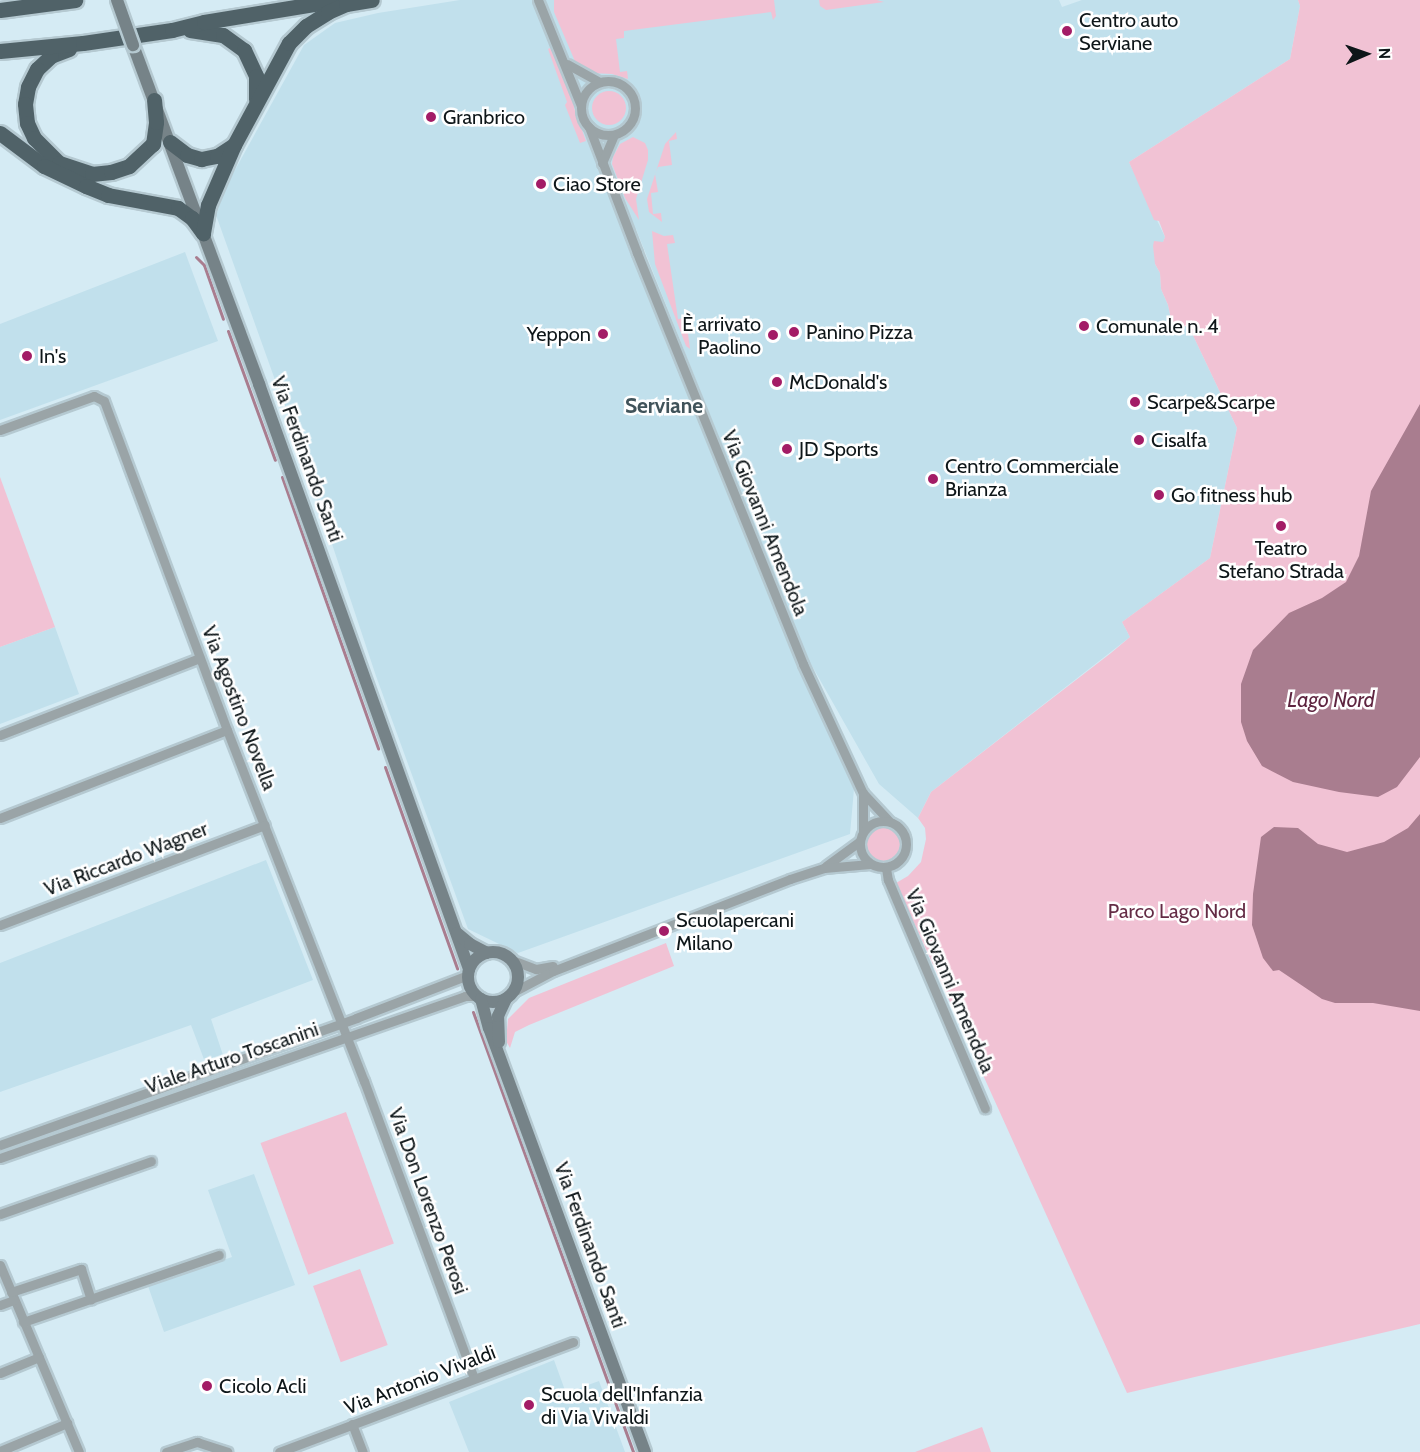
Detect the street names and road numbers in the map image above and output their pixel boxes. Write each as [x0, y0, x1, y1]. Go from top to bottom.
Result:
street label: Via Ferdinando Santi [266, 373, 348, 545]
street label: Via Giovanni Amendola [717, 427, 813, 619]
street label: Via Agostino Novella [197, 622, 281, 794]
street label: Via Riccardo Wagner [41, 817, 211, 901]
street label: Via Giovanni Amendola [900, 885, 1000, 1077]
street label: Viale Arturo Toscanini [142, 1017, 322, 1099]
street label: Via Don Lorenzo Perosi [383, 1105, 473, 1297]
street label: Via Ferdinando Santi [549, 1159, 631, 1331]
street label: Via Antonio Vivaldi [341, 1340, 499, 1420]

